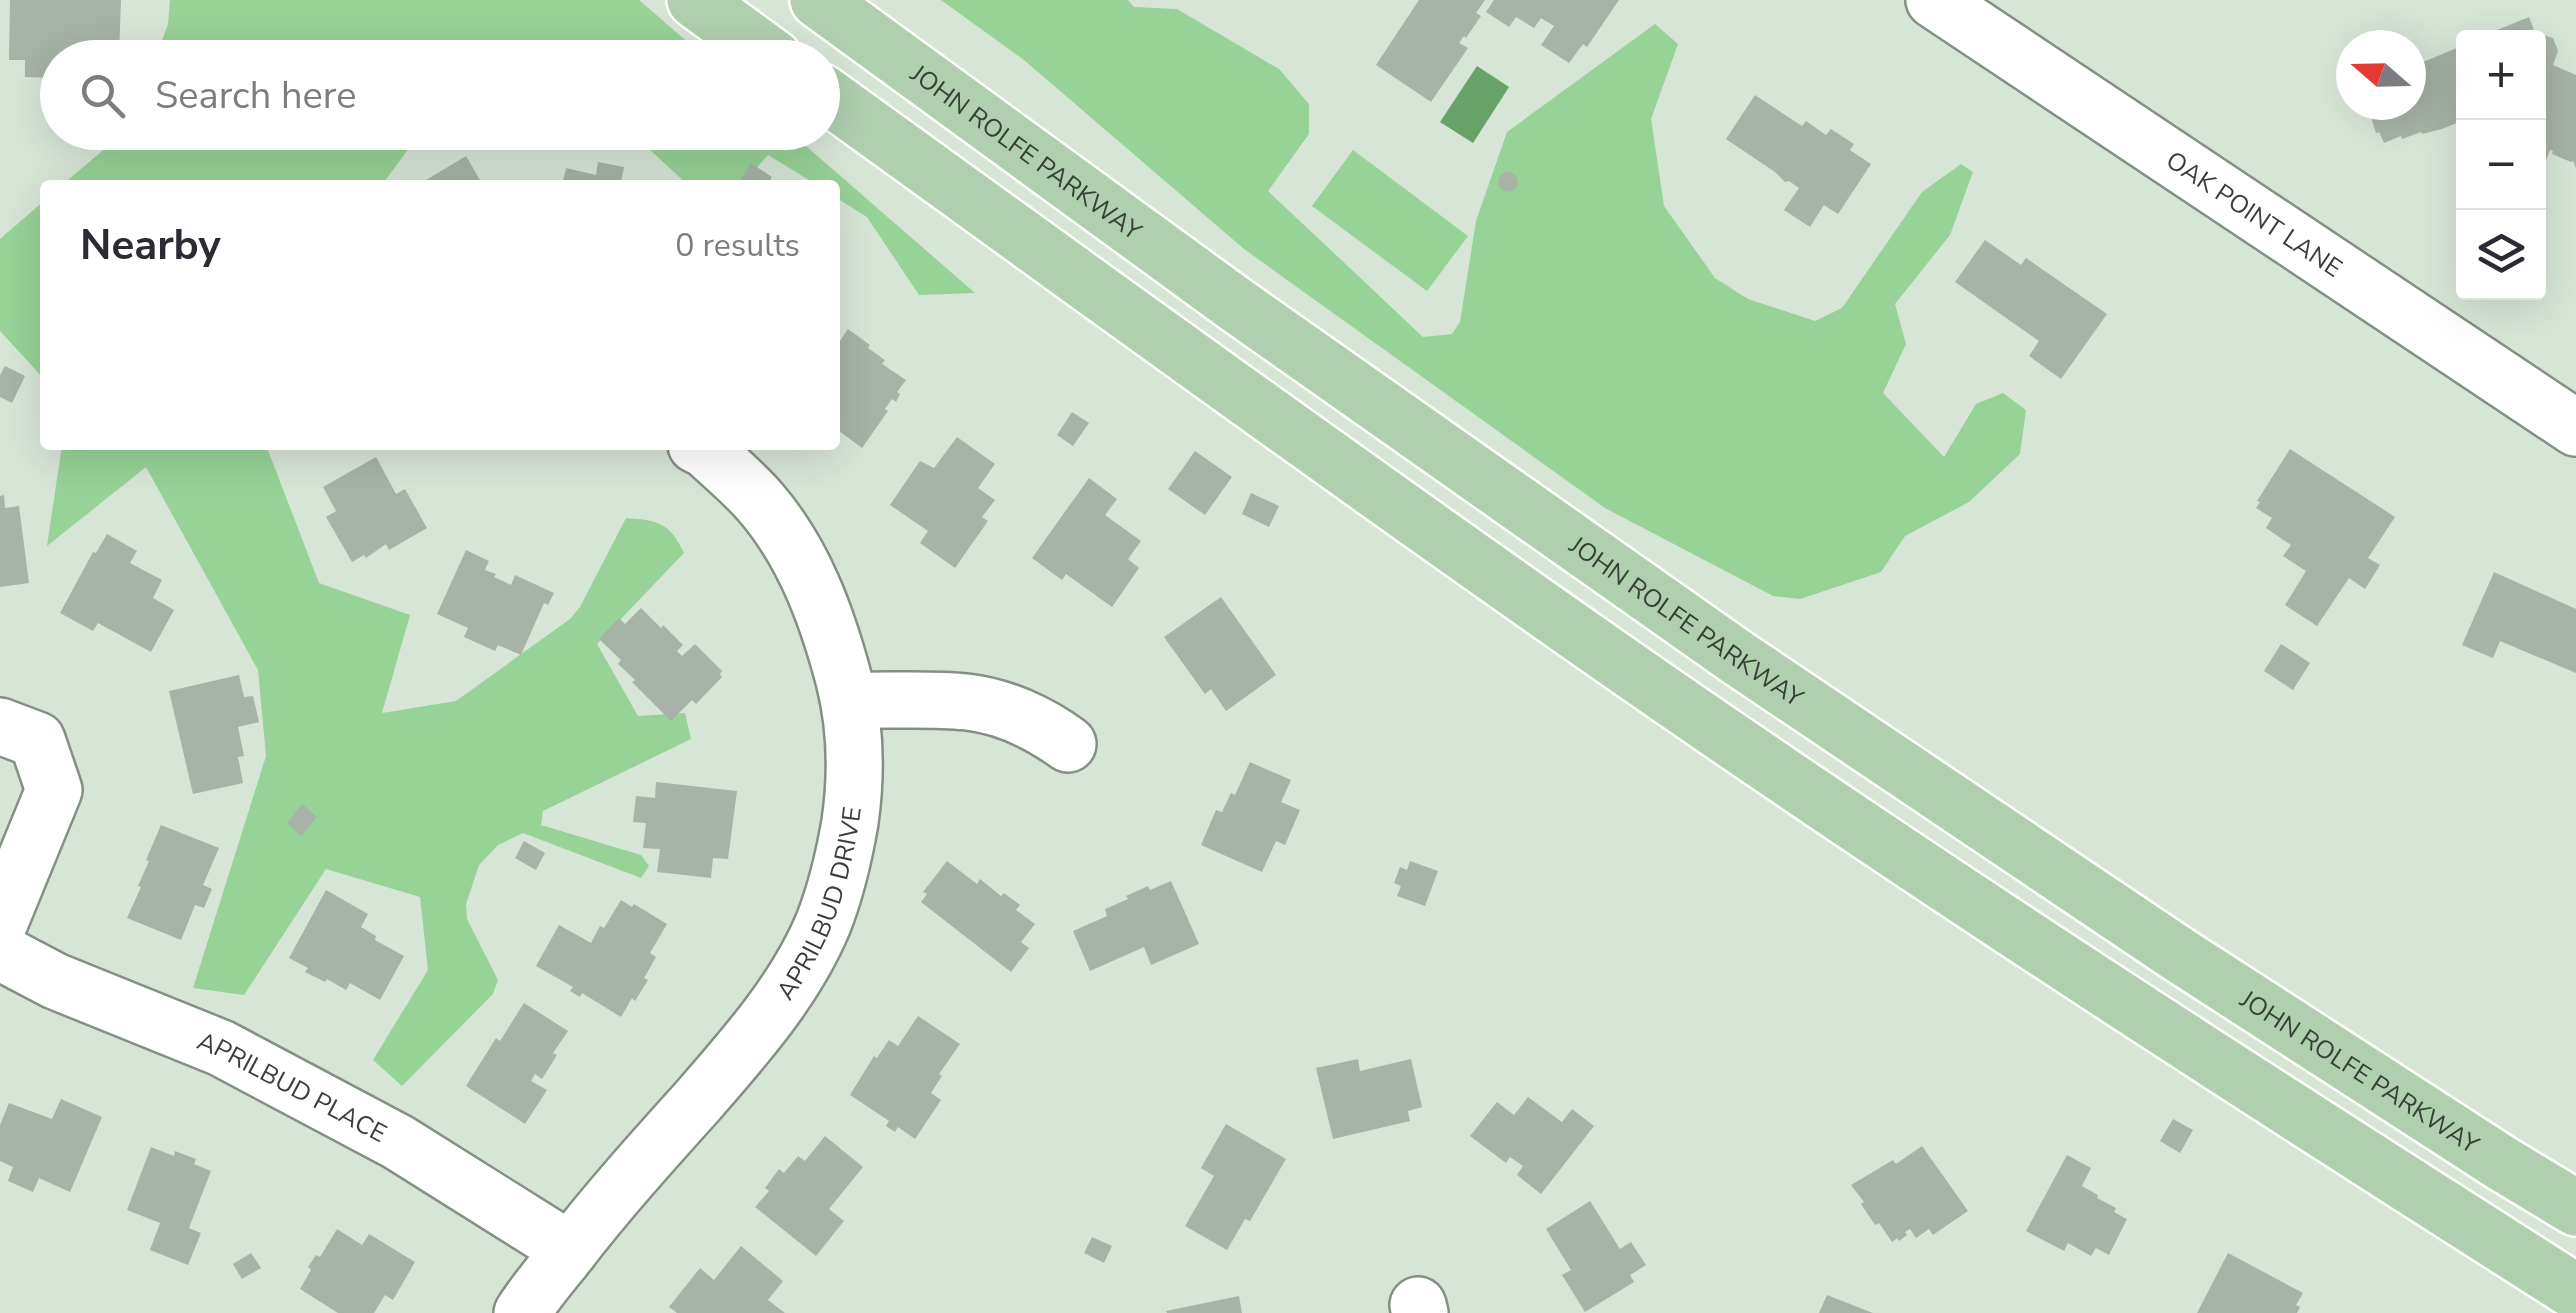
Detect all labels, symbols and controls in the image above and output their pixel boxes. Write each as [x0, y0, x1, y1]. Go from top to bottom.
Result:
north arrow [2336, 30, 2426, 120]
map controls [2456, 30, 2546, 300]
button: + [2456, 30, 2546, 120]
search box [40, 40, 840, 150]
street label: JOHN ROLFE PARKWAY [903, 57, 1149, 249]
icon: search [75, 68, 130, 123]
text: Search here [155, 70, 356, 121]
button: − [2456, 120, 2546, 210]
street label: OAK POINT LANE [2159, 143, 2348, 285]
button: layers [2456, 210, 2546, 300]
text: Nearby [80, 217, 221, 274]
text: 0 results [675, 224, 800, 267]
street label: JOHN ROLFE PARKWAY [1562, 528, 1811, 716]
street label: APRILBUD DRIVE [769, 805, 870, 1007]
street label: JOHN ROLFE PARKWAY [2233, 982, 2486, 1163]
street label: APRILBUD PLACE [192, 1024, 392, 1151]

